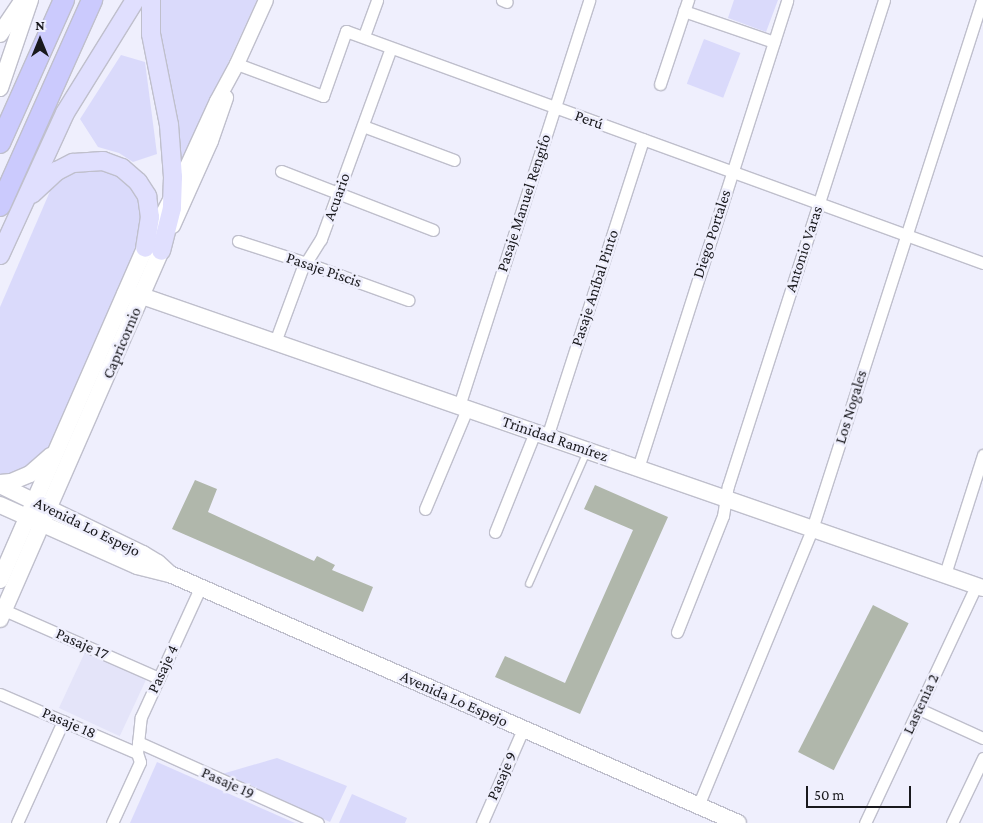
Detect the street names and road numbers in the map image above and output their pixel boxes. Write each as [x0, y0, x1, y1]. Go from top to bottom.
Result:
street label: Perú [572, 106, 606, 134]
street label: Pasaje Manuel Rengifo [493, 132, 555, 274]
street label: Acuario [320, 170, 354, 224]
street label: Diego Portales [689, 187, 735, 281]
street label: Antonio Varas [781, 204, 827, 294]
street label: Pasaje Aníbal Pinto [567, 227, 623, 349]
street label: Pasaje Piscis [284, 248, 364, 292]
street label: Capricornio [98, 304, 146, 382]
street label: Los Nogales [831, 368, 871, 446]
street label: Trinidad Ramírez [499, 412, 611, 466]
street label: Avenida Lo Espejo [31, 493, 143, 561]
street label: Pasaje 17 [53, 624, 111, 664]
street label: Pasaje 4 [144, 642, 182, 696]
street label: Avenida Lo Espejo [397, 667, 511, 731]
street label: Lastenia 2 [899, 671, 943, 737]
street label: Pasaje 18 [39, 703, 99, 743]
street label: Pasaje 9 [483, 749, 521, 803]
street label: Pasaje 19 [198, 763, 258, 803]

